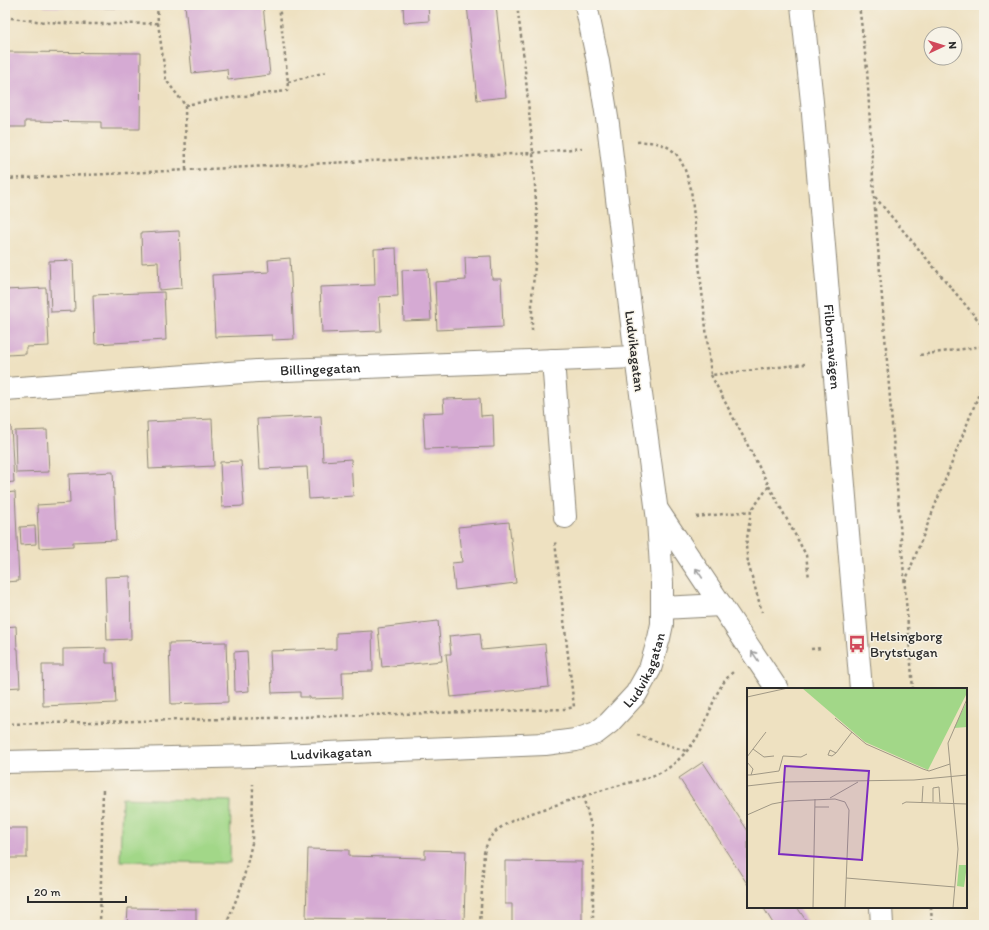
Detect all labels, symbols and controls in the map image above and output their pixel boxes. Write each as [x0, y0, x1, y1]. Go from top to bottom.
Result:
north arrow [923, 26, 963, 66]
text: N [946, 41, 959, 50]
street label: Filbornavägen [820, 303, 844, 390]
street label: Ludvikagatan [621, 310, 648, 393]
street label: Billingegatan [280, 359, 361, 379]
one-way arrow [695, 568, 703, 579]
place label: Helsingborg Brytstugan [870, 628, 943, 661]
street label: Ludvikagatan [620, 631, 669, 712]
bus stop icon: Helsingborg Brytstugan [847, 634, 867, 654]
one-way arrow [751, 651, 760, 662]
inset map [747, 688, 967, 908]
street label: Ludvikagatan [290, 743, 372, 764]
scale bar [28, 878, 126, 904]
text: 20 m [34, 885, 61, 899]

